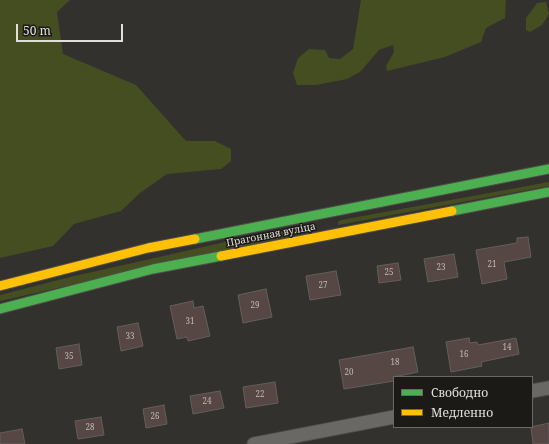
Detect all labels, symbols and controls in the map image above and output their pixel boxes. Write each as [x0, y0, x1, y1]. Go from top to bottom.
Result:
scale bar [18, 16, 125, 42]
text: 50 m [23, 22, 51, 39]
street label: Прагонная вуліца [225, 220, 317, 250]
house number: 21 [488, 260, 496, 270]
house number: 23 [437, 263, 445, 273]
house number: 25 [385, 268, 393, 278]
house number: 27 [319, 281, 327, 291]
house number: 29 [251, 301, 259, 311]
house number: 31 [186, 317, 194, 327]
house number: 33 [126, 332, 134, 342]
house number: 14 [503, 343, 511, 353]
house number: 16 [460, 350, 468, 360]
house number: 35 [65, 352, 73, 362]
house number: 18 [391, 358, 399, 368]
house number: 20 [345, 368, 353, 378]
legend [393, 376, 533, 428]
text: Свободно [431, 384, 488, 401]
house number: 22 [256, 390, 264, 400]
house number: 24 [203, 397, 211, 407]
text: Медленно [431, 404, 493, 421]
house number: 26 [151, 412, 159, 422]
house number: 28 [86, 423, 94, 433]

